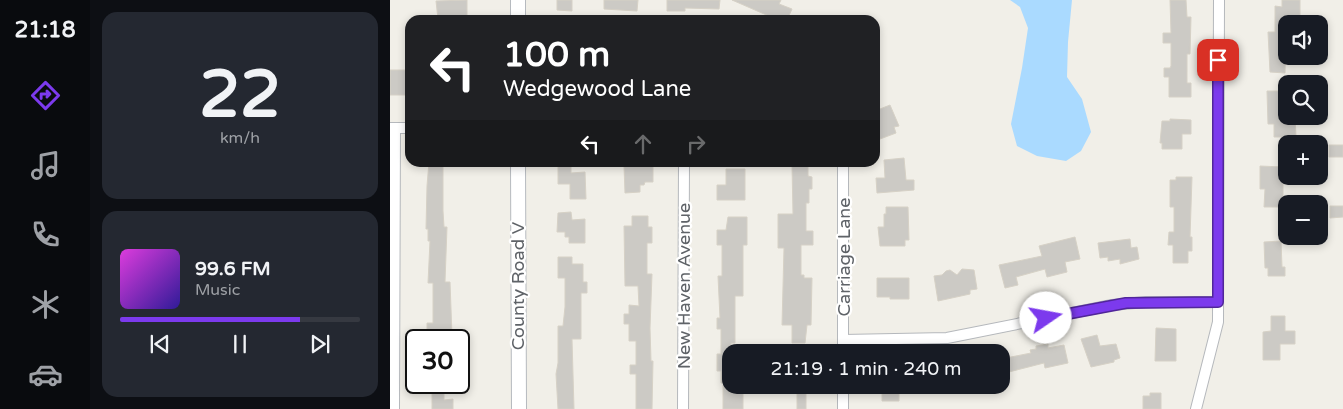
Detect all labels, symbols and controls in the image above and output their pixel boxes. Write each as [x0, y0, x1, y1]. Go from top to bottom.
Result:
map controls [1278, 15, 1328, 245]
button: sound [1278, 15, 1328, 65]
text: 21:18 [15, 17, 75, 43]
text: 100 m [503, 34, 610, 76]
icon: left [420, 35, 485, 100]
pin [1197, 39, 1239, 81]
icon: arrive [1204, 46, 1232, 74]
text: 22 [199, 56, 281, 135]
button: search [1278, 75, 1328, 125]
text: Wedgewood Lane [503, 76, 691, 102]
icon: directions [28, 78, 63, 113]
text: km/h [220, 128, 260, 148]
icon: left [576, 130, 604, 158]
icon: ahead [629, 130, 657, 158]
icon: right [682, 130, 710, 158]
button: + [1278, 135, 1328, 185]
icon: music [28, 148, 63, 183]
button: − [1278, 195, 1328, 245]
street label: Carriage Lane [833, 198, 855, 316]
street label: New Haven Avenue [673, 203, 695, 369]
icon: phone [28, 217, 63, 252]
street label: County Road V [507, 221, 529, 350]
text: 99.6 FM [195, 258, 271, 280]
text: Music [195, 280, 240, 300]
icon: climate [28, 287, 63, 322]
position arrow [1019, 291, 1071, 343]
speed limit sign: 30 [405, 329, 470, 394]
icon: previous [146, 330, 174, 358]
icon: pause [226, 330, 254, 358]
icon: next [306, 330, 334, 358]
icon: car [28, 357, 63, 392]
text: 21:19 · 1 min · 240 m [770, 358, 962, 380]

